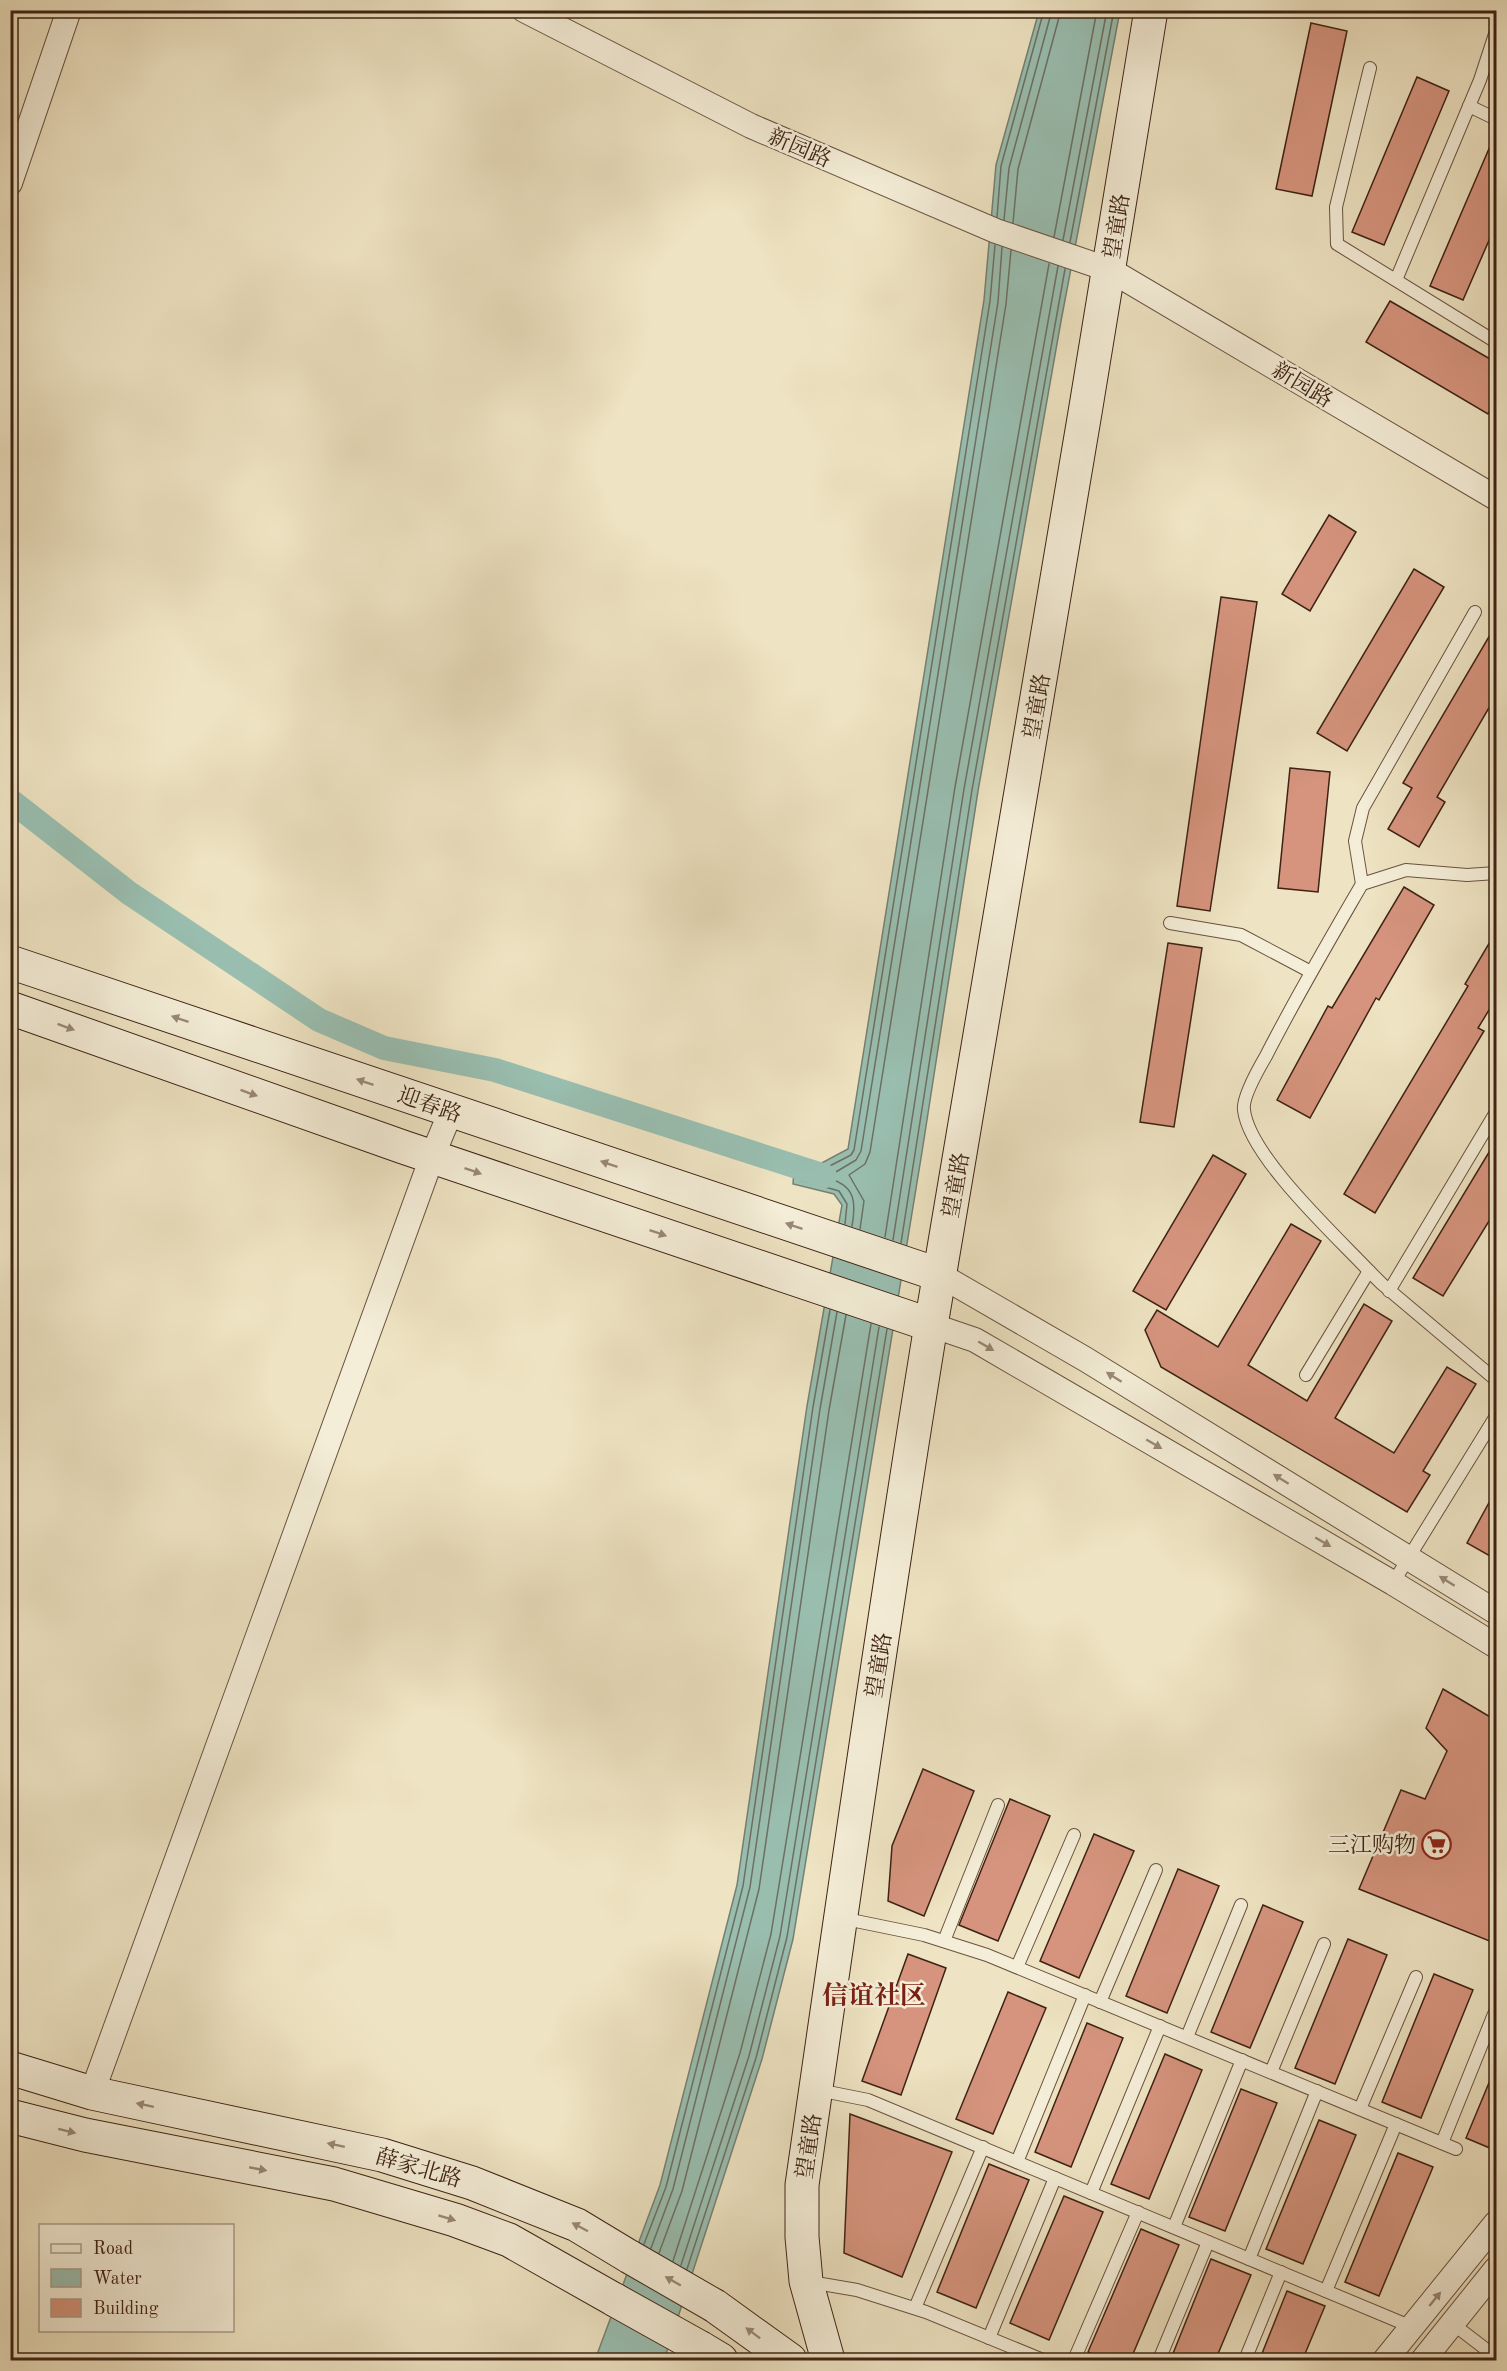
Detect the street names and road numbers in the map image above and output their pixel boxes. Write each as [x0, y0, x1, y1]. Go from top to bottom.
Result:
street label: 新园路 [765, 124, 835, 172]
street label: 望童路 [1100, 192, 1134, 261]
street label: 新园路 [1268, 358, 1337, 412]
street label: 望童路 [1019, 672, 1055, 741]
street label: 迎春路 [395, 1083, 465, 1127]
street label: 望童路 [938, 1151, 974, 1220]
street label: 望童路 [862, 1631, 896, 1700]
street label: 望童路 [793, 2112, 825, 2180]
street label: 薛家北路 [373, 2144, 464, 2192]

